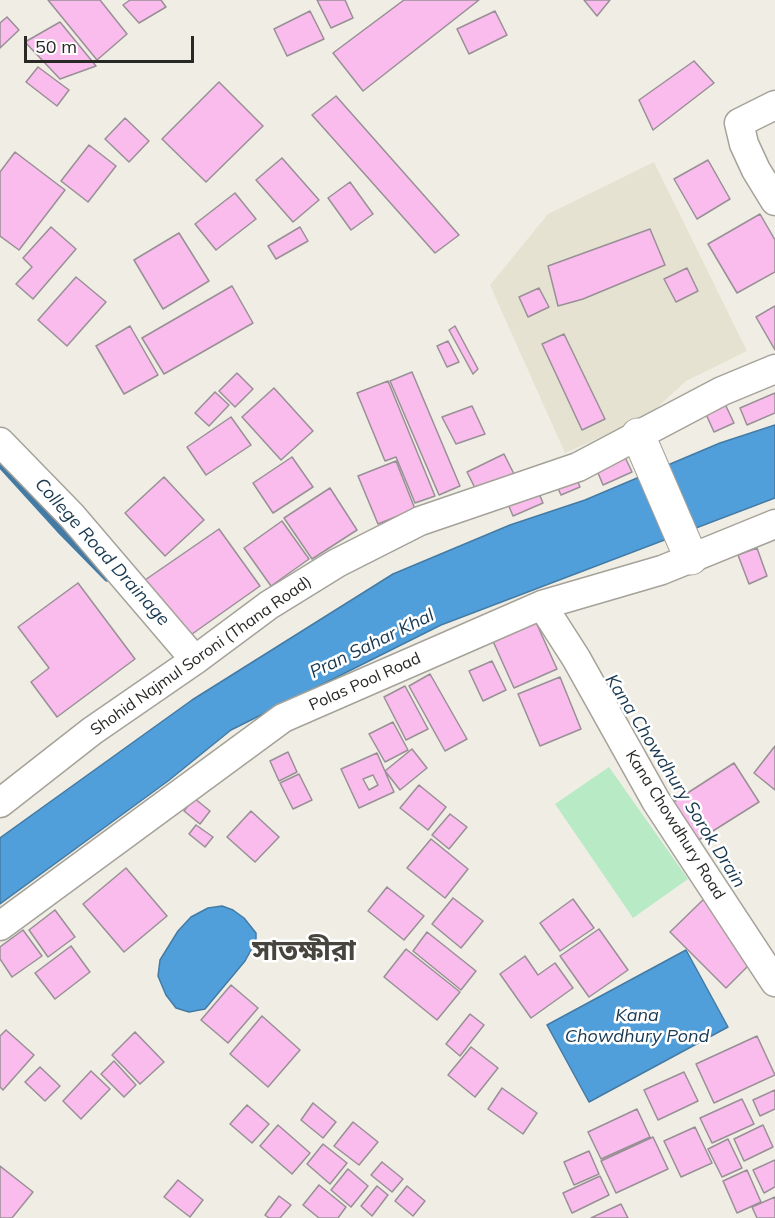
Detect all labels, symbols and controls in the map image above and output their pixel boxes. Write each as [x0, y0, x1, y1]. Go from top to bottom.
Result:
scale bar [27, 24, 196, 62]
text: 50 m [35, 35, 77, 58]
water label: College Road Drainage [30, 474, 174, 630]
street label: Shohid Najmul Soroni (Thana Road) [87, 572, 315, 740]
water label: Pran Sahar Khal [306, 605, 438, 683]
street label: Polas Pool Road [306, 649, 424, 715]
water label: Kana Chowdhury Sorok Drain [600, 670, 750, 892]
street label: Kana Chowdhury Road [621, 747, 729, 903]
district label: সাতক্ষীরা [252, 935, 356, 969]
water label: Kana Chowdhury Pond [565, 1005, 709, 1048]

